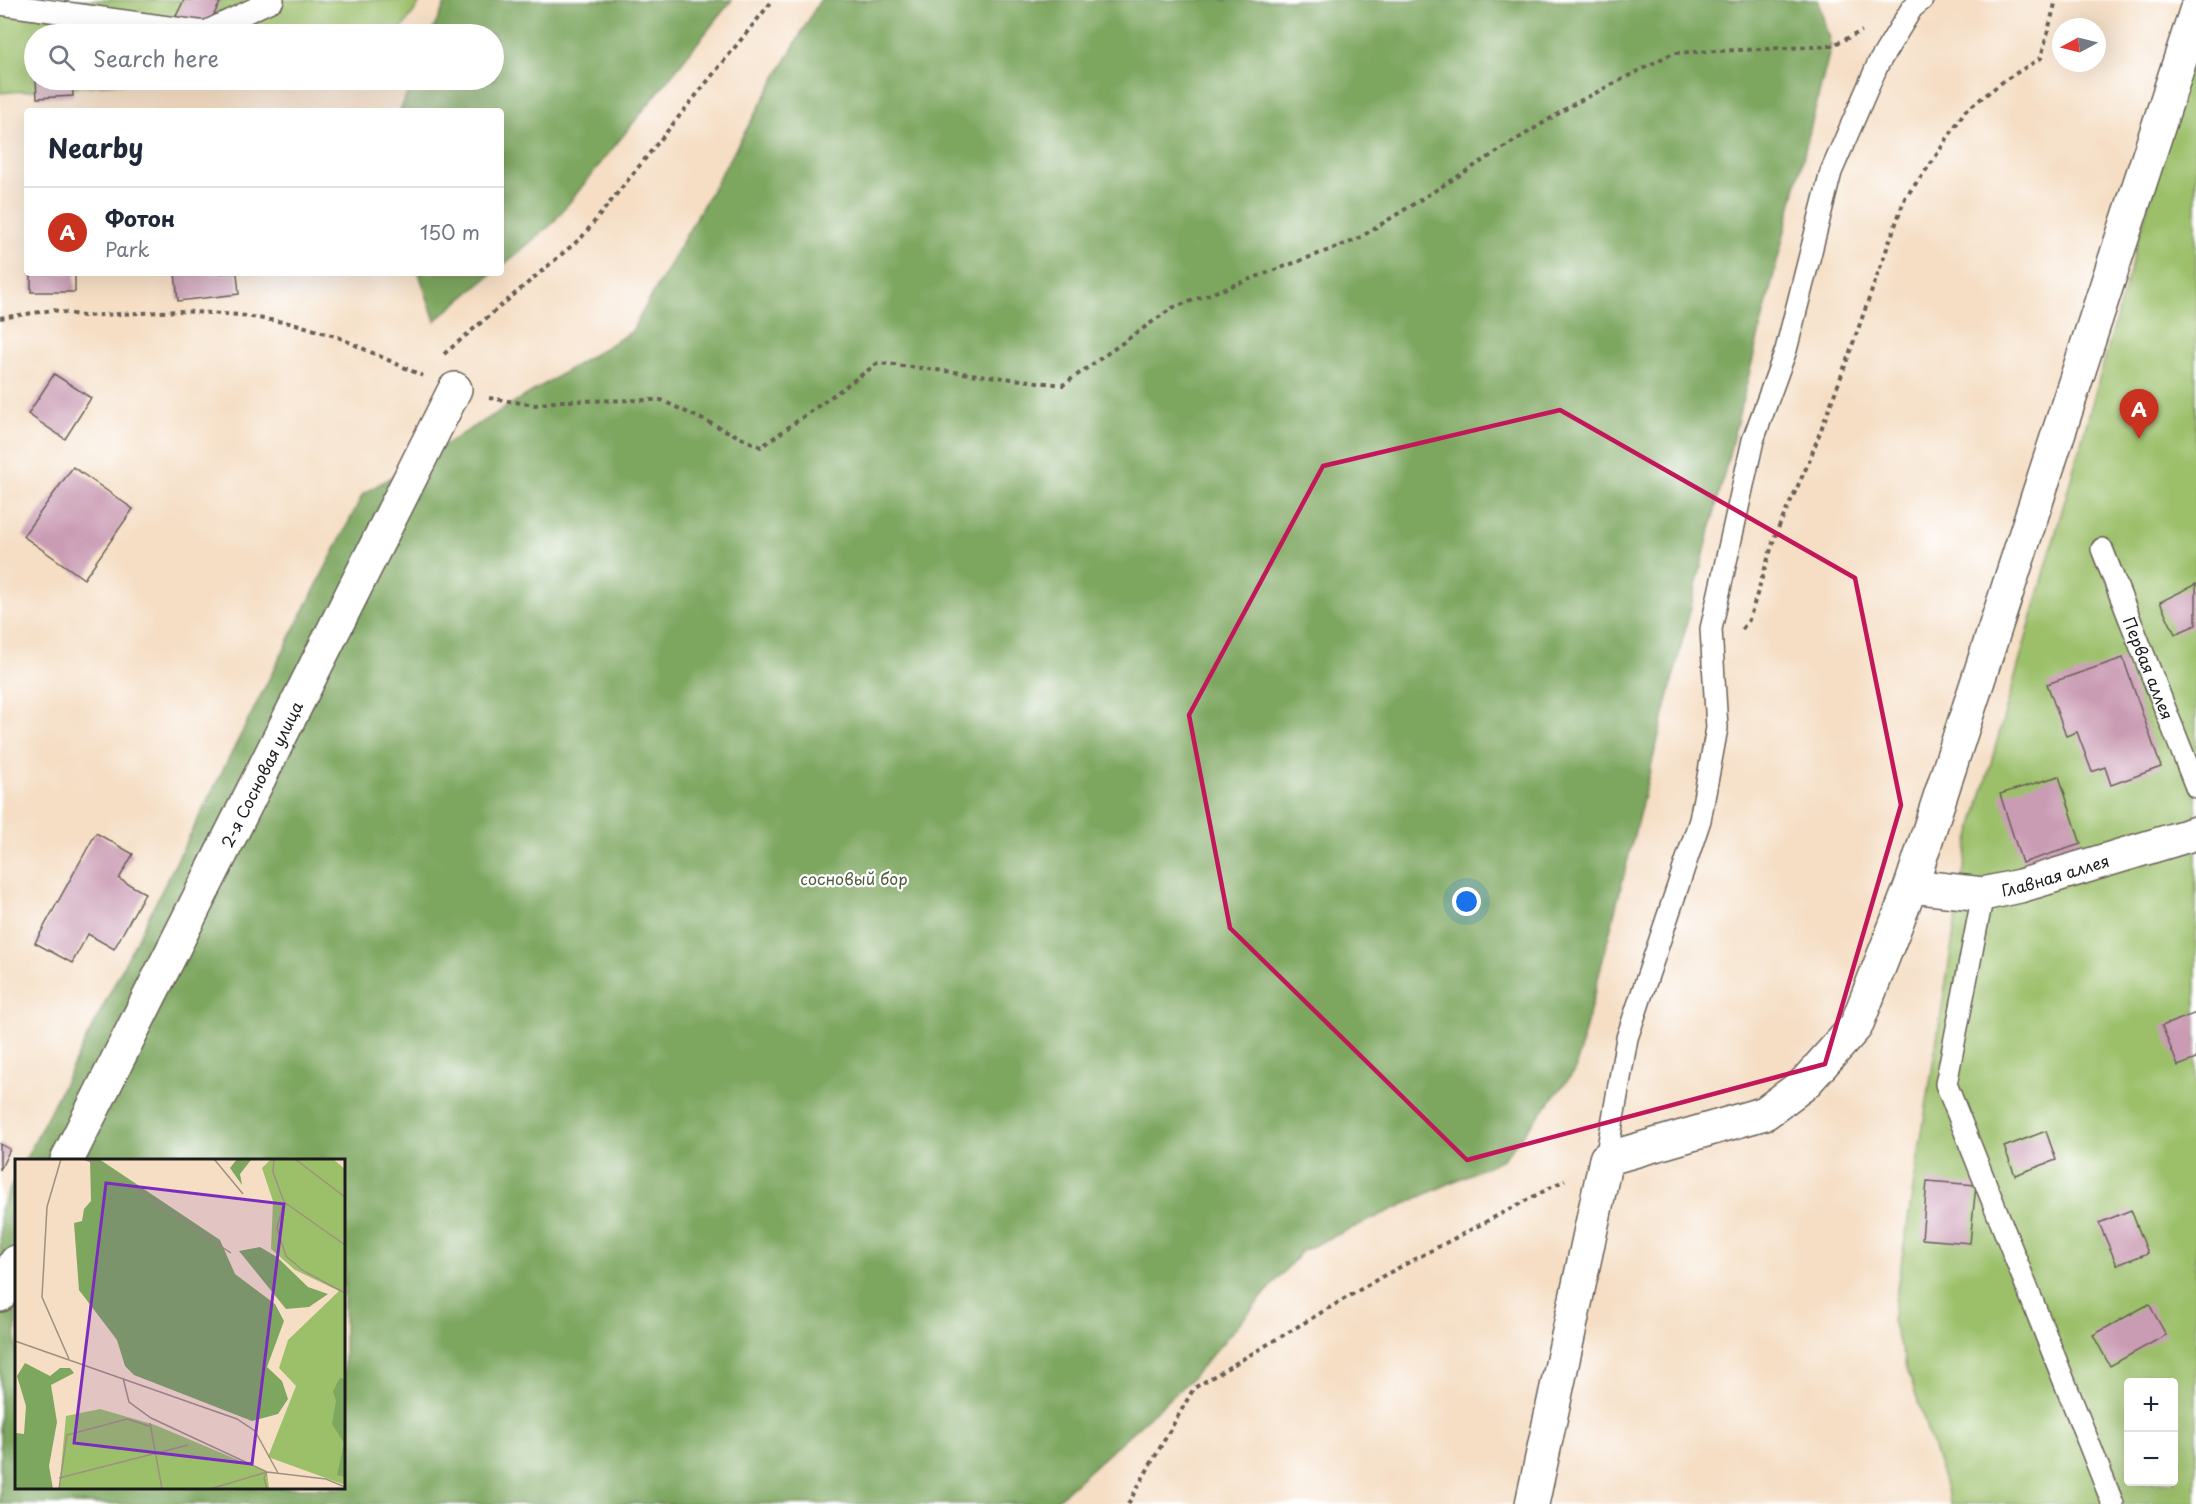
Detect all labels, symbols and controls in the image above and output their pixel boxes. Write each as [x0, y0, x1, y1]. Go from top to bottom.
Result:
north arrow [2052, 18, 2106, 72]
search box [24, 24, 504, 90]
icon: search [45, 41, 78, 74]
text: Search here [93, 41, 219, 74]
text: Nearby [48, 128, 143, 167]
text: Фотон [105, 201, 175, 234]
text: A [60, 217, 75, 247]
text: 150 m [420, 217, 480, 247]
text: Park [105, 234, 150, 264]
pin: A [2120, 390, 2158, 439]
street label: Первая аллея [2118, 613, 2180, 723]
street label: 2-я Сосновая улица [214, 697, 308, 851]
street label: Главная аллея [1999, 848, 2112, 902]
park label: сосновый бор [800, 866, 908, 890]
your location [1452, 887, 1481, 916]
inset map [15, 1159, 345, 1489]
map controls [2124, 1378, 2178, 1486]
button: + [2124, 1378, 2178, 1432]
button: − [2124, 1432, 2178, 1486]

